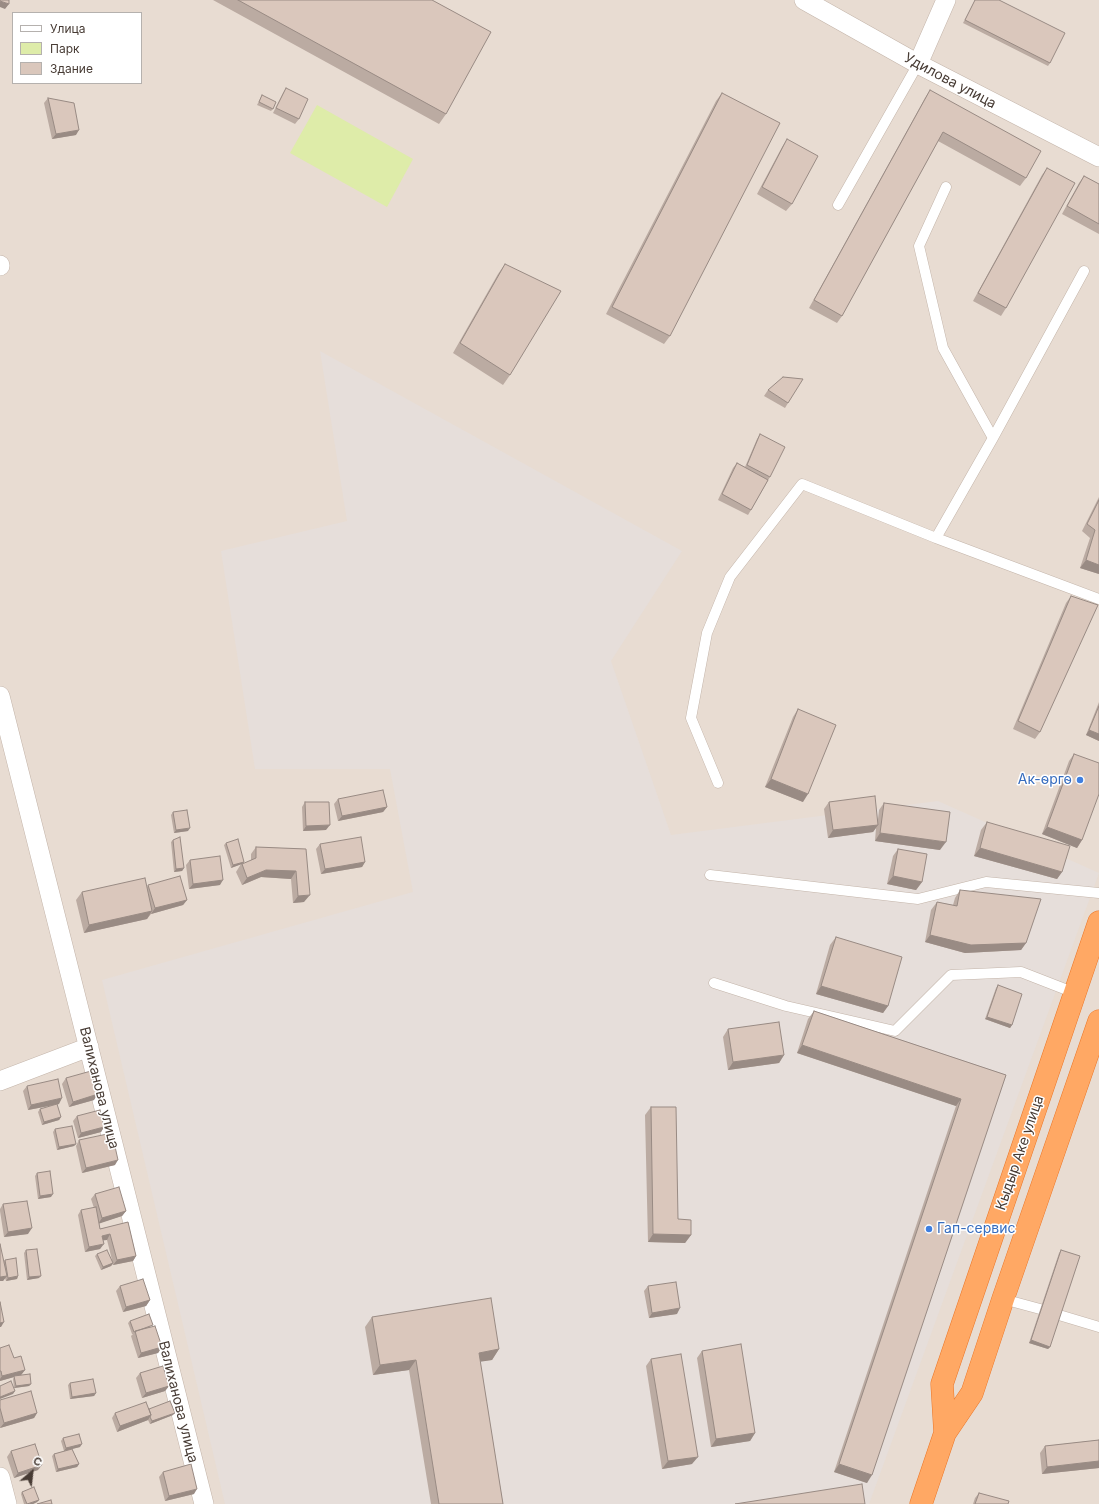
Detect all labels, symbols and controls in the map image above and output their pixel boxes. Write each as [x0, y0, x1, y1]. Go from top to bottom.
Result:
legend [12, 12, 142, 84]
text: Улица [50, 21, 85, 36]
text: Парк [50, 41, 80, 56]
street label: Удилова улица [901, 50, 999, 112]
text: Здание [50, 61, 93, 76]
place label: Ак-өргө [1018, 772, 1072, 788]
marker: Ак-өргө [1075, 775, 1085, 785]
street label: Валиханова улица [76, 1025, 122, 1151]
street label: Кыдыр Аке улица [992, 1093, 1048, 1213]
place label: Гап-сервис [937, 1221, 1016, 1237]
marker: Гап-сервис [924, 1224, 934, 1234]
street label: Валиханова улица [155, 1339, 201, 1465]
north arrow [12, 1452, 52, 1492]
text: С [31, 1453, 45, 1469]

